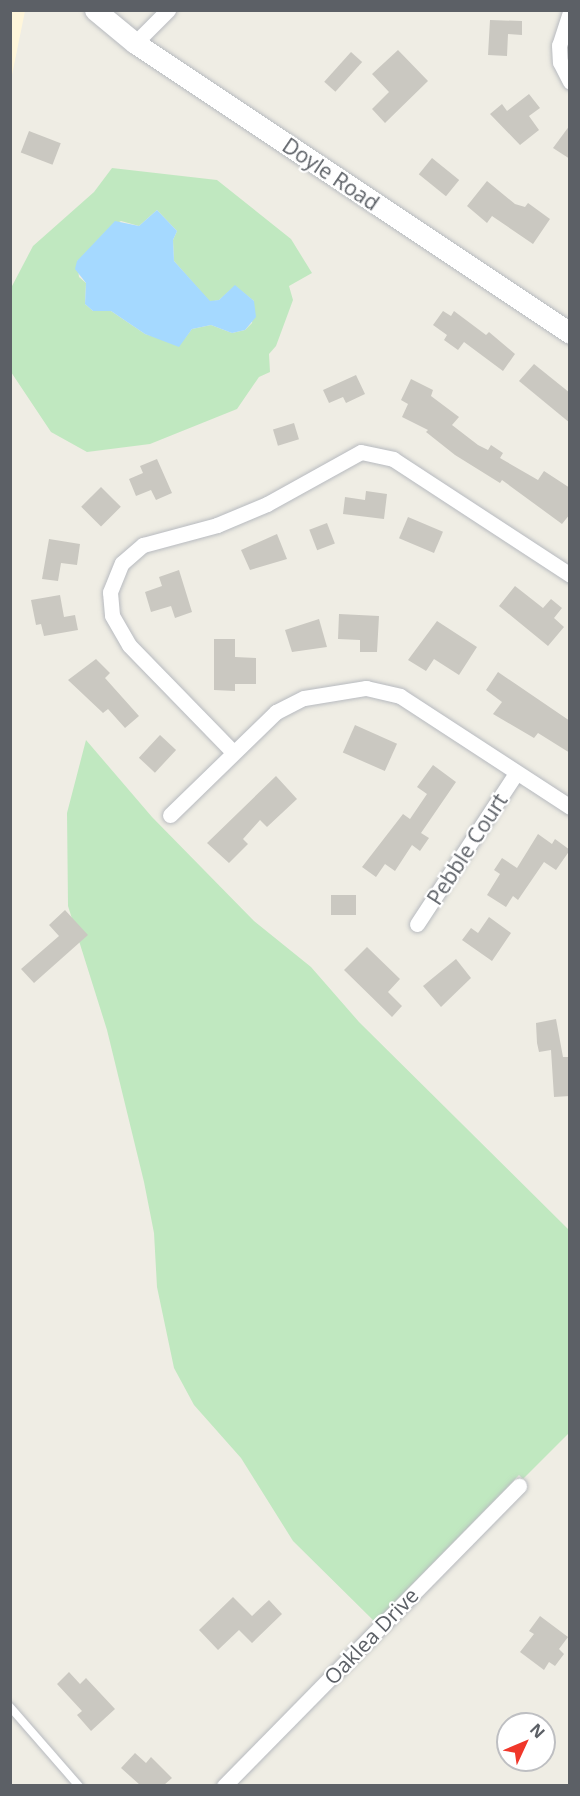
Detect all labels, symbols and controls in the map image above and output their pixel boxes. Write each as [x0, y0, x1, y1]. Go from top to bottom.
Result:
street label: Doyle Road [278, 133, 384, 215]
street label: Pebble Court [422, 789, 512, 909]
street label: Oaklea Drive [319, 1582, 423, 1690]
north arrow [496, 1712, 556, 1772]
text: N [525, 1719, 550, 1743]

